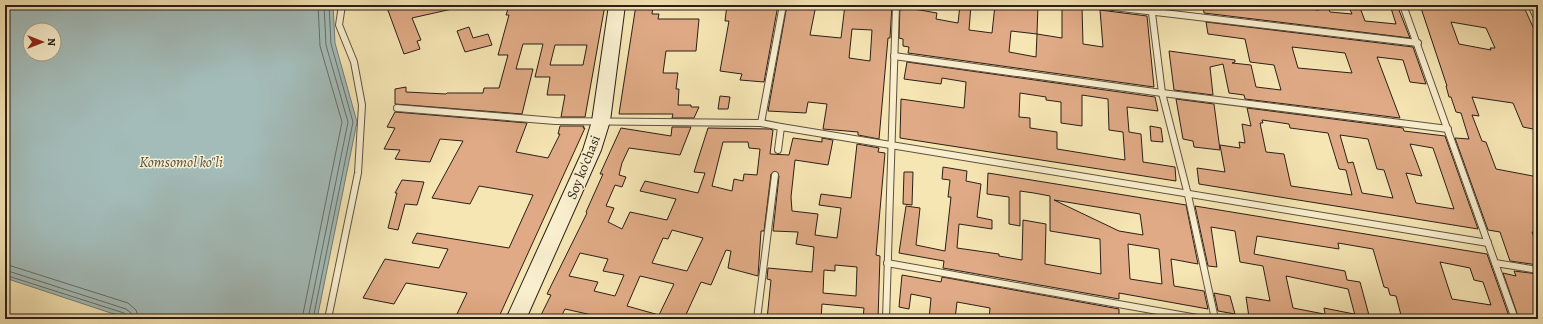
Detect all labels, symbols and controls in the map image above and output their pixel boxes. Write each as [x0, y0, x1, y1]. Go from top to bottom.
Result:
north arrow [22, 22, 62, 62]
text: N [44, 38, 59, 46]
street label: Soy ko'chasi [562, 132, 605, 202]
water label: Komsomol ko"li [139, 152, 223, 172]

